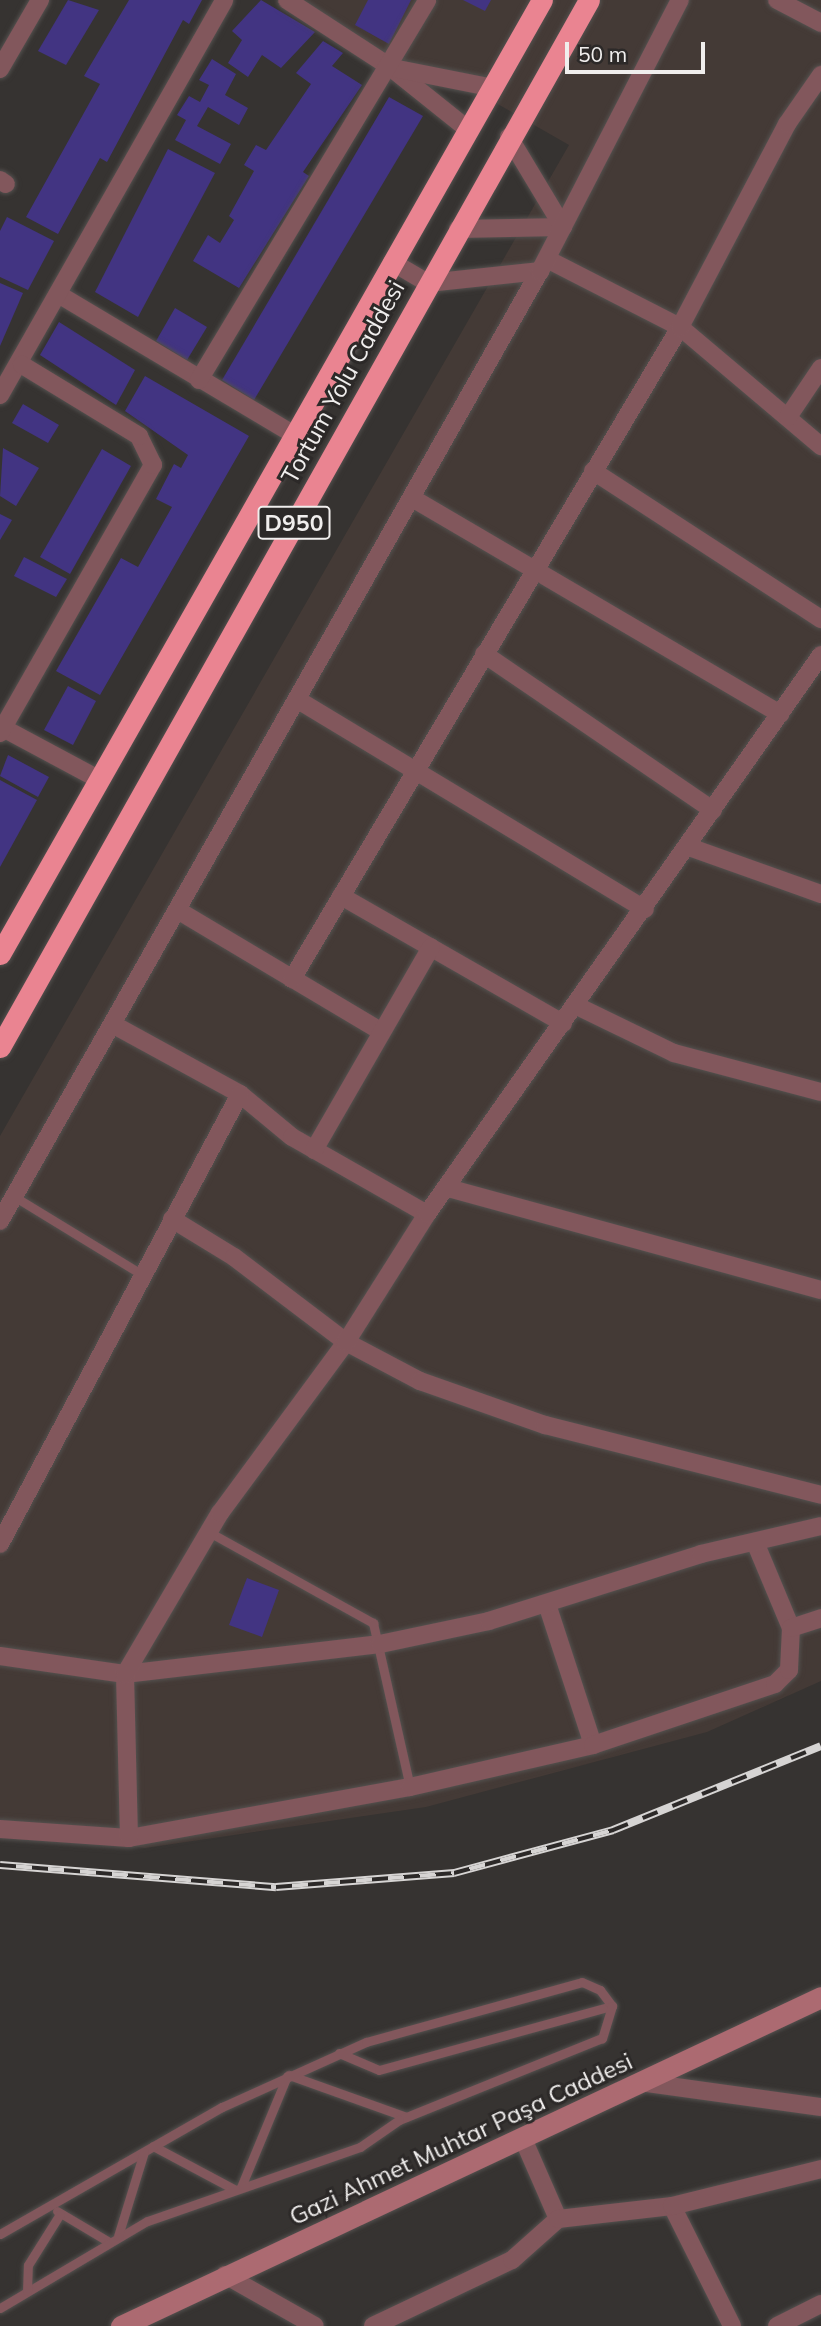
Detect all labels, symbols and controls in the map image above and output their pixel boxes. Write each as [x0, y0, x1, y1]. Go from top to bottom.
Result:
scale bar [569, 28, 709, 72]
text: 50 m [578, 41, 627, 67]
street label: Tortum Yolu Caddesi [275, 276, 411, 488]
road number: D950 [257, 503, 331, 542]
street label: Gazi Ahmet Muhtar Paşa Caddesi [285, 2047, 637, 2231]

